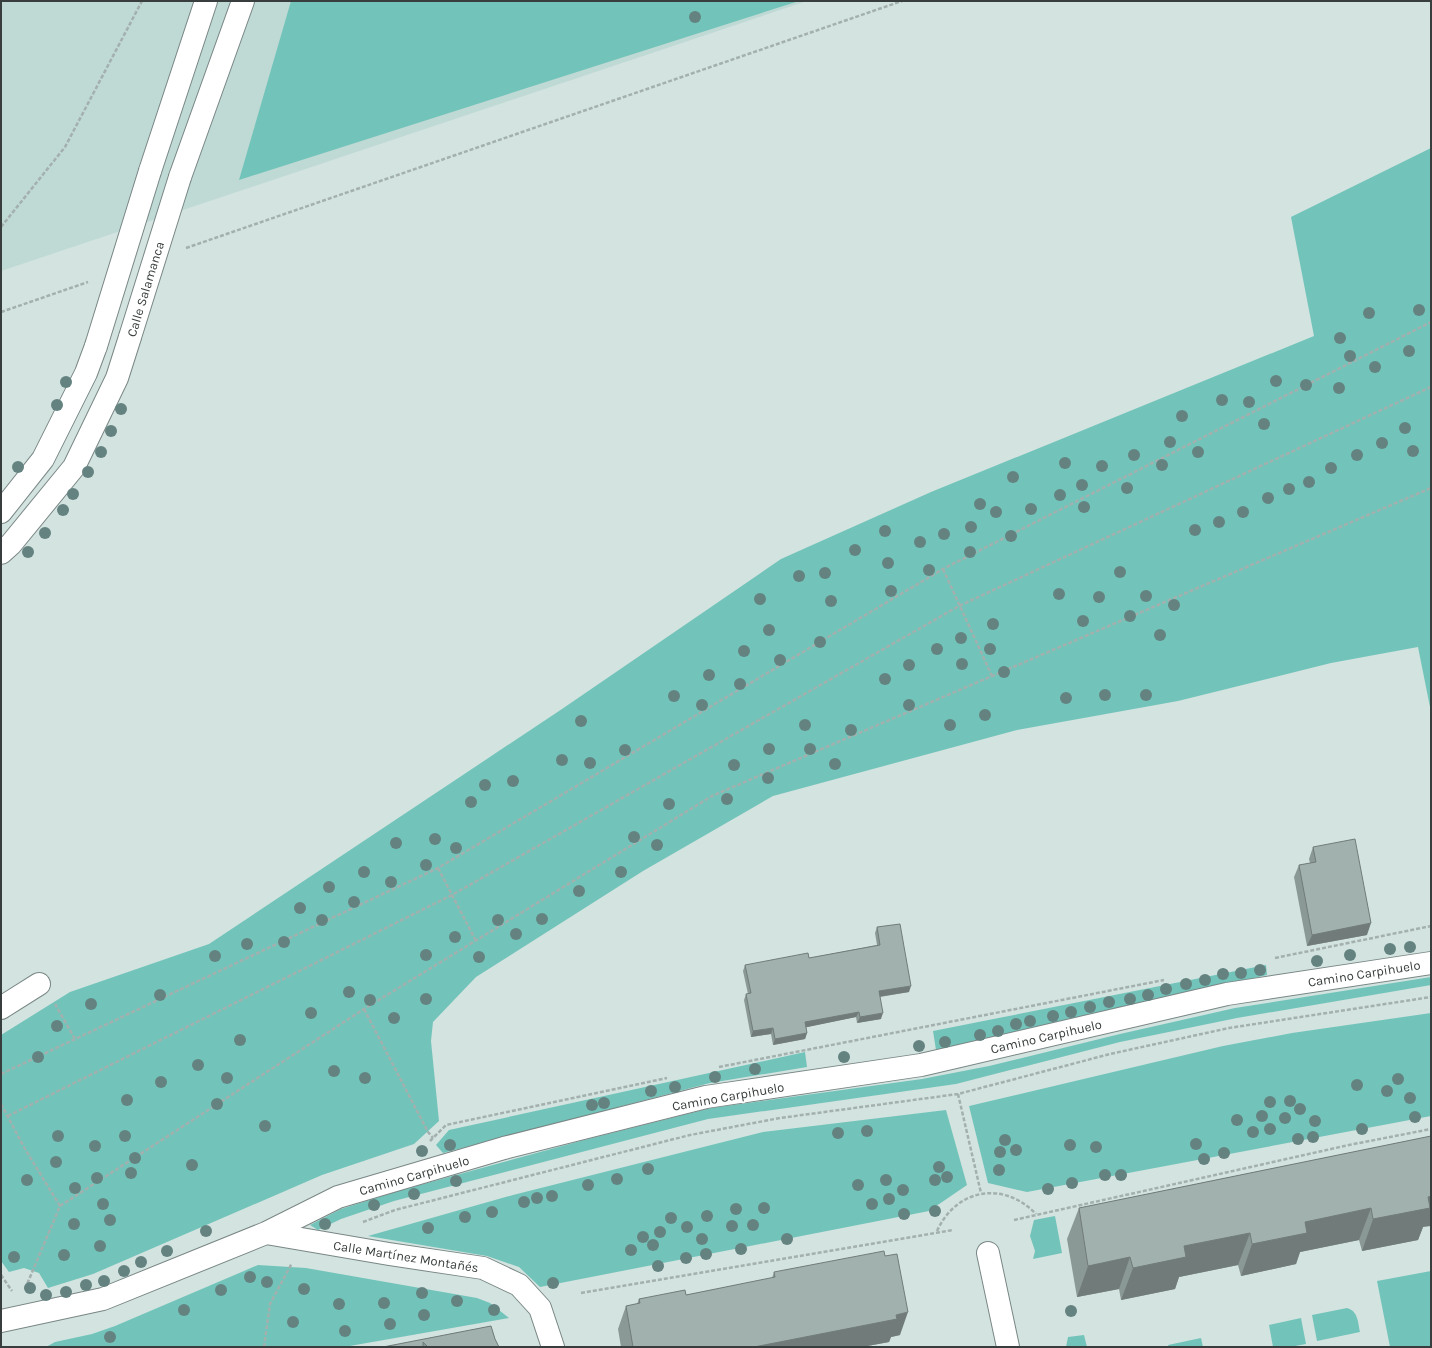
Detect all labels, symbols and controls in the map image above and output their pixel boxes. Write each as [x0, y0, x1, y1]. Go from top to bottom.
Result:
street label: Calle Salamanca [124, 240, 167, 339]
street label: Camino Carpihuelo [1307, 957, 1421, 990]
street label: Camino Carpihuelo [989, 1016, 1103, 1057]
street label: Camino Carpihuelo [671, 1079, 785, 1114]
street label: Camino Carpihuelo [357, 1153, 471, 1198]
street label: Calle Martínez Montañés [332, 1238, 480, 1275]

